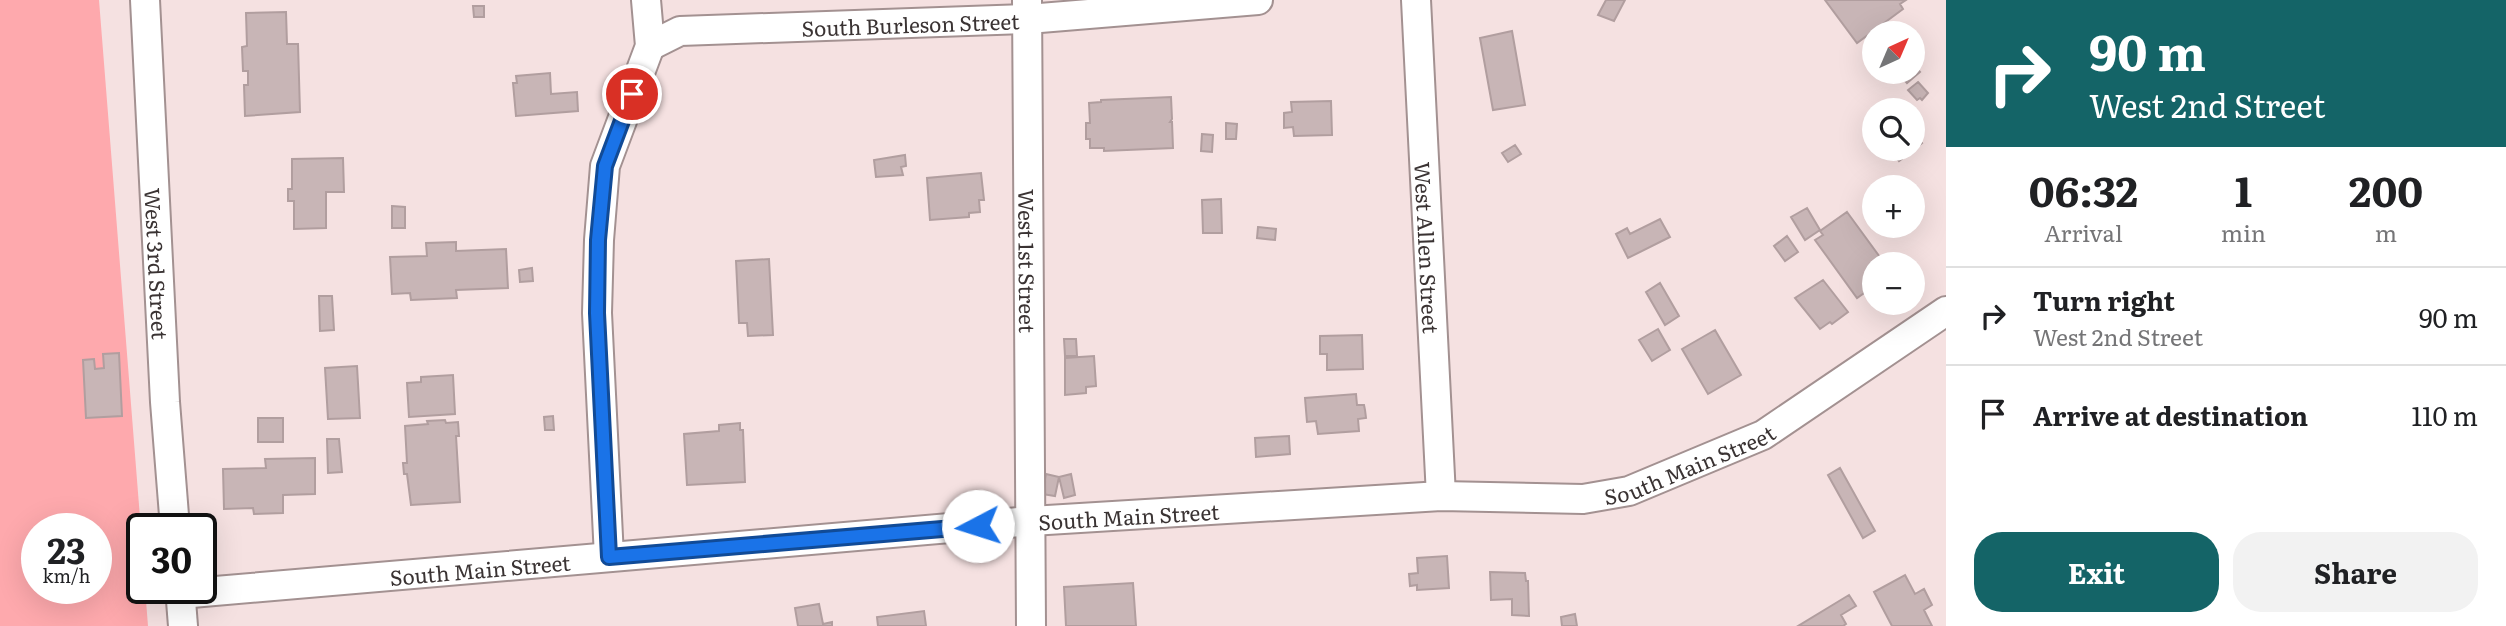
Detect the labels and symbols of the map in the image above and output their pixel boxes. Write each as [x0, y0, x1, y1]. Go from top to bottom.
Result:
street label: South Burleson Street [801, 4, 1020, 42]
north arrow [1862, 21, 1925, 84]
pin [602, 64, 662, 124]
street label: West Allen Street [1409, 161, 1448, 335]
street label: West 3rd Street [139, 187, 177, 341]
street label: West 1st Street [1013, 189, 1045, 334]
street label: South Main Street [1601, 416, 1781, 511]
position arrow [941, 489, 1015, 563]
street label: South Main Street [1037, 494, 1221, 536]
speed limit sign: 30 [126, 513, 217, 604]
street label: South Main Street [388, 545, 572, 591]

